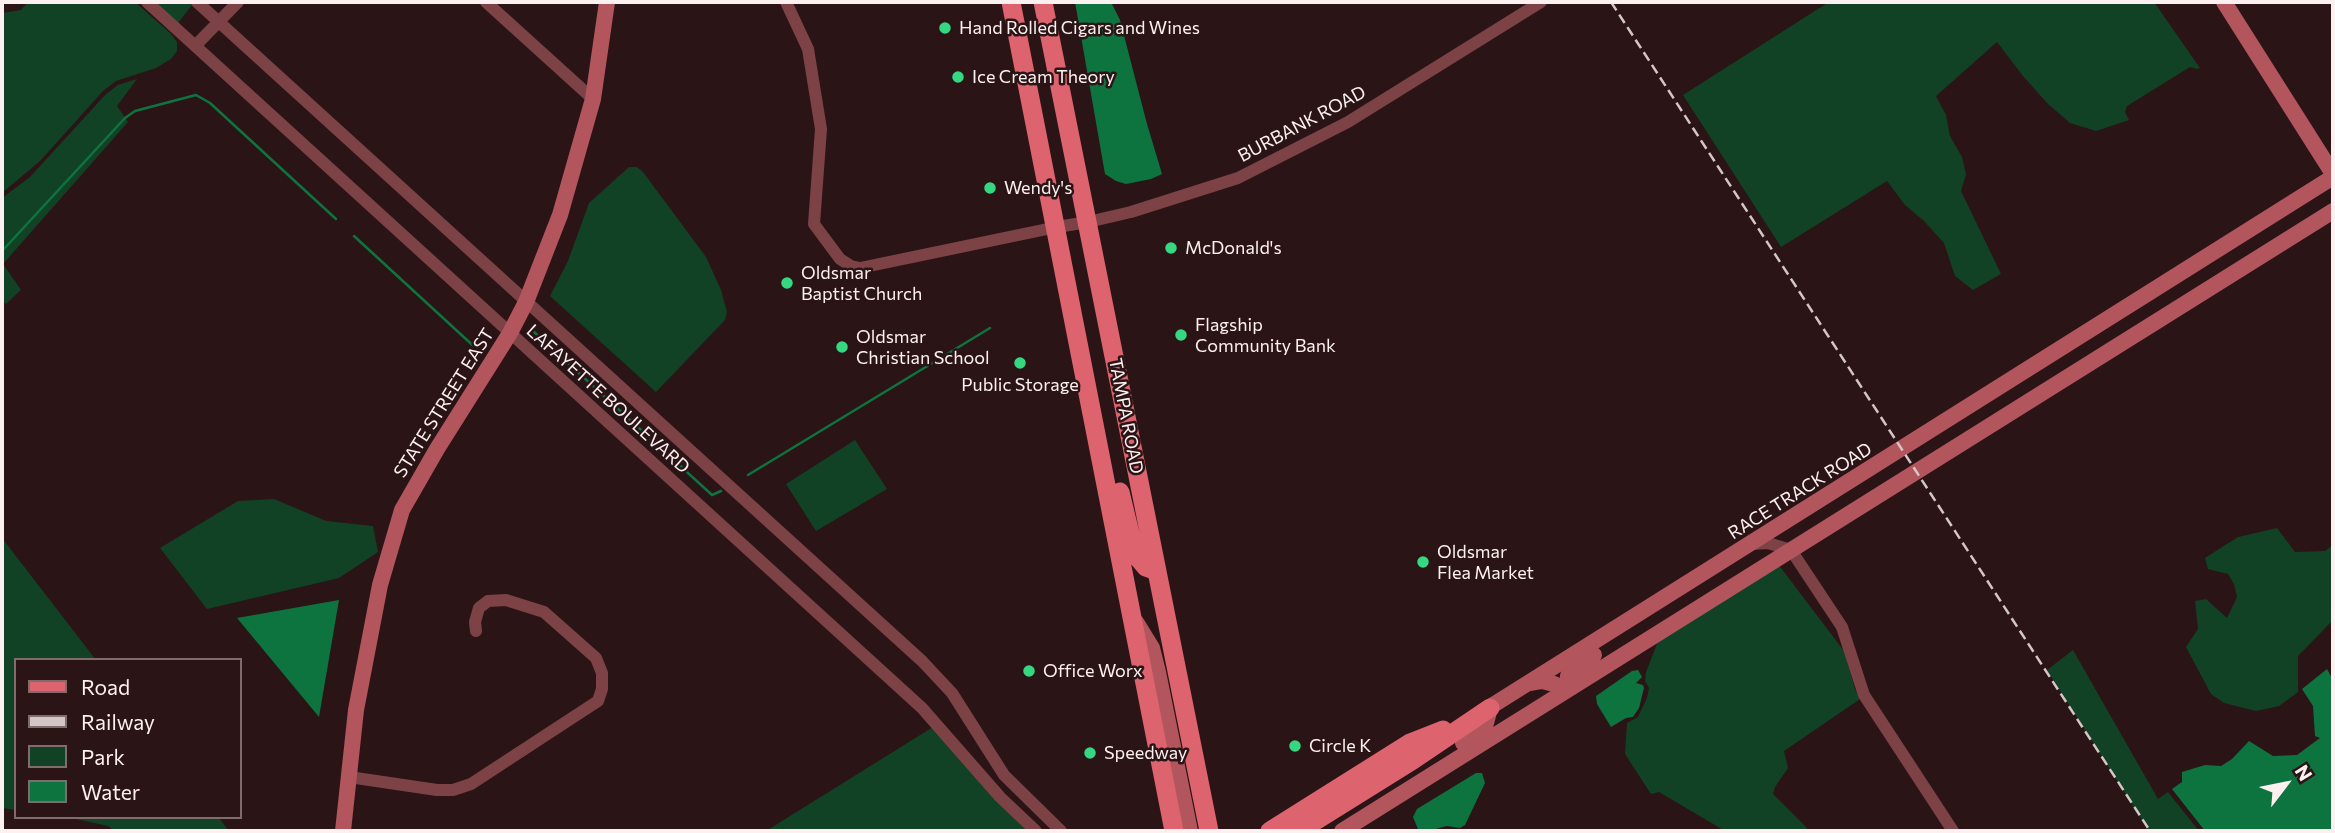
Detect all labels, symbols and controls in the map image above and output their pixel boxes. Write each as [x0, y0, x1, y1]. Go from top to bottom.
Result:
place label: Hand Rolled Cigars and Wines [959, 17, 1200, 39]
marker: Hand Rolled Cigars and Wines [937, 20, 953, 36]
place label: Ice Cream Theory [972, 66, 1115, 88]
marker: Ice Cream Theory [950, 69, 966, 85]
street label: BURBANK ROAD [1234, 81, 1370, 167]
place label: Wendy's [1004, 177, 1072, 199]
marker: Wendy's [982, 180, 998, 196]
place label: McDonald's [1185, 237, 1282, 259]
marker: McDonald's [1163, 240, 1179, 256]
place label: Oldsmar Baptist Church [801, 262, 922, 304]
marker: Oldsmar Baptist Church [779, 275, 795, 291]
place label: Flagship Community Bank [1195, 314, 1336, 356]
street label: LAFAYETTE BOULEVARD [522, 320, 694, 478]
street label: STATE STREET EAST [389, 324, 499, 482]
place label: Oldsmar Christian School [856, 326, 990, 368]
marker: Flagship Community Bank [1173, 327, 1189, 343]
marker: Oldsmar Christian School [834, 339, 850, 355]
marker: Public Storage [1012, 355, 1028, 371]
street label: TAMPA ROAD [1104, 356, 1148, 476]
place label: Public Storage [961, 374, 1079, 396]
street label: RACE TRACK ROAD [1724, 438, 1876, 544]
place label: Oldsmar Flea Market [1437, 541, 1534, 584]
marker: Oldsmar Flea Market [1415, 554, 1431, 570]
legend [14, 658, 242, 819]
place label: Office Worx [1043, 660, 1143, 682]
marker: Office Worx [1021, 663, 1037, 679]
text: Road [81, 674, 130, 699]
text: Railway [81, 709, 155, 734]
place label: Circle K [1309, 735, 1371, 757]
marker: Circle K [1287, 738, 1303, 754]
place label: Speedway [1104, 742, 1187, 764]
text: Park [81, 744, 125, 769]
marker: Speedway [1082, 745, 1098, 761]
north arrow [2251, 749, 2321, 819]
text: N [2291, 760, 2318, 785]
text: Water [81, 779, 140, 804]

